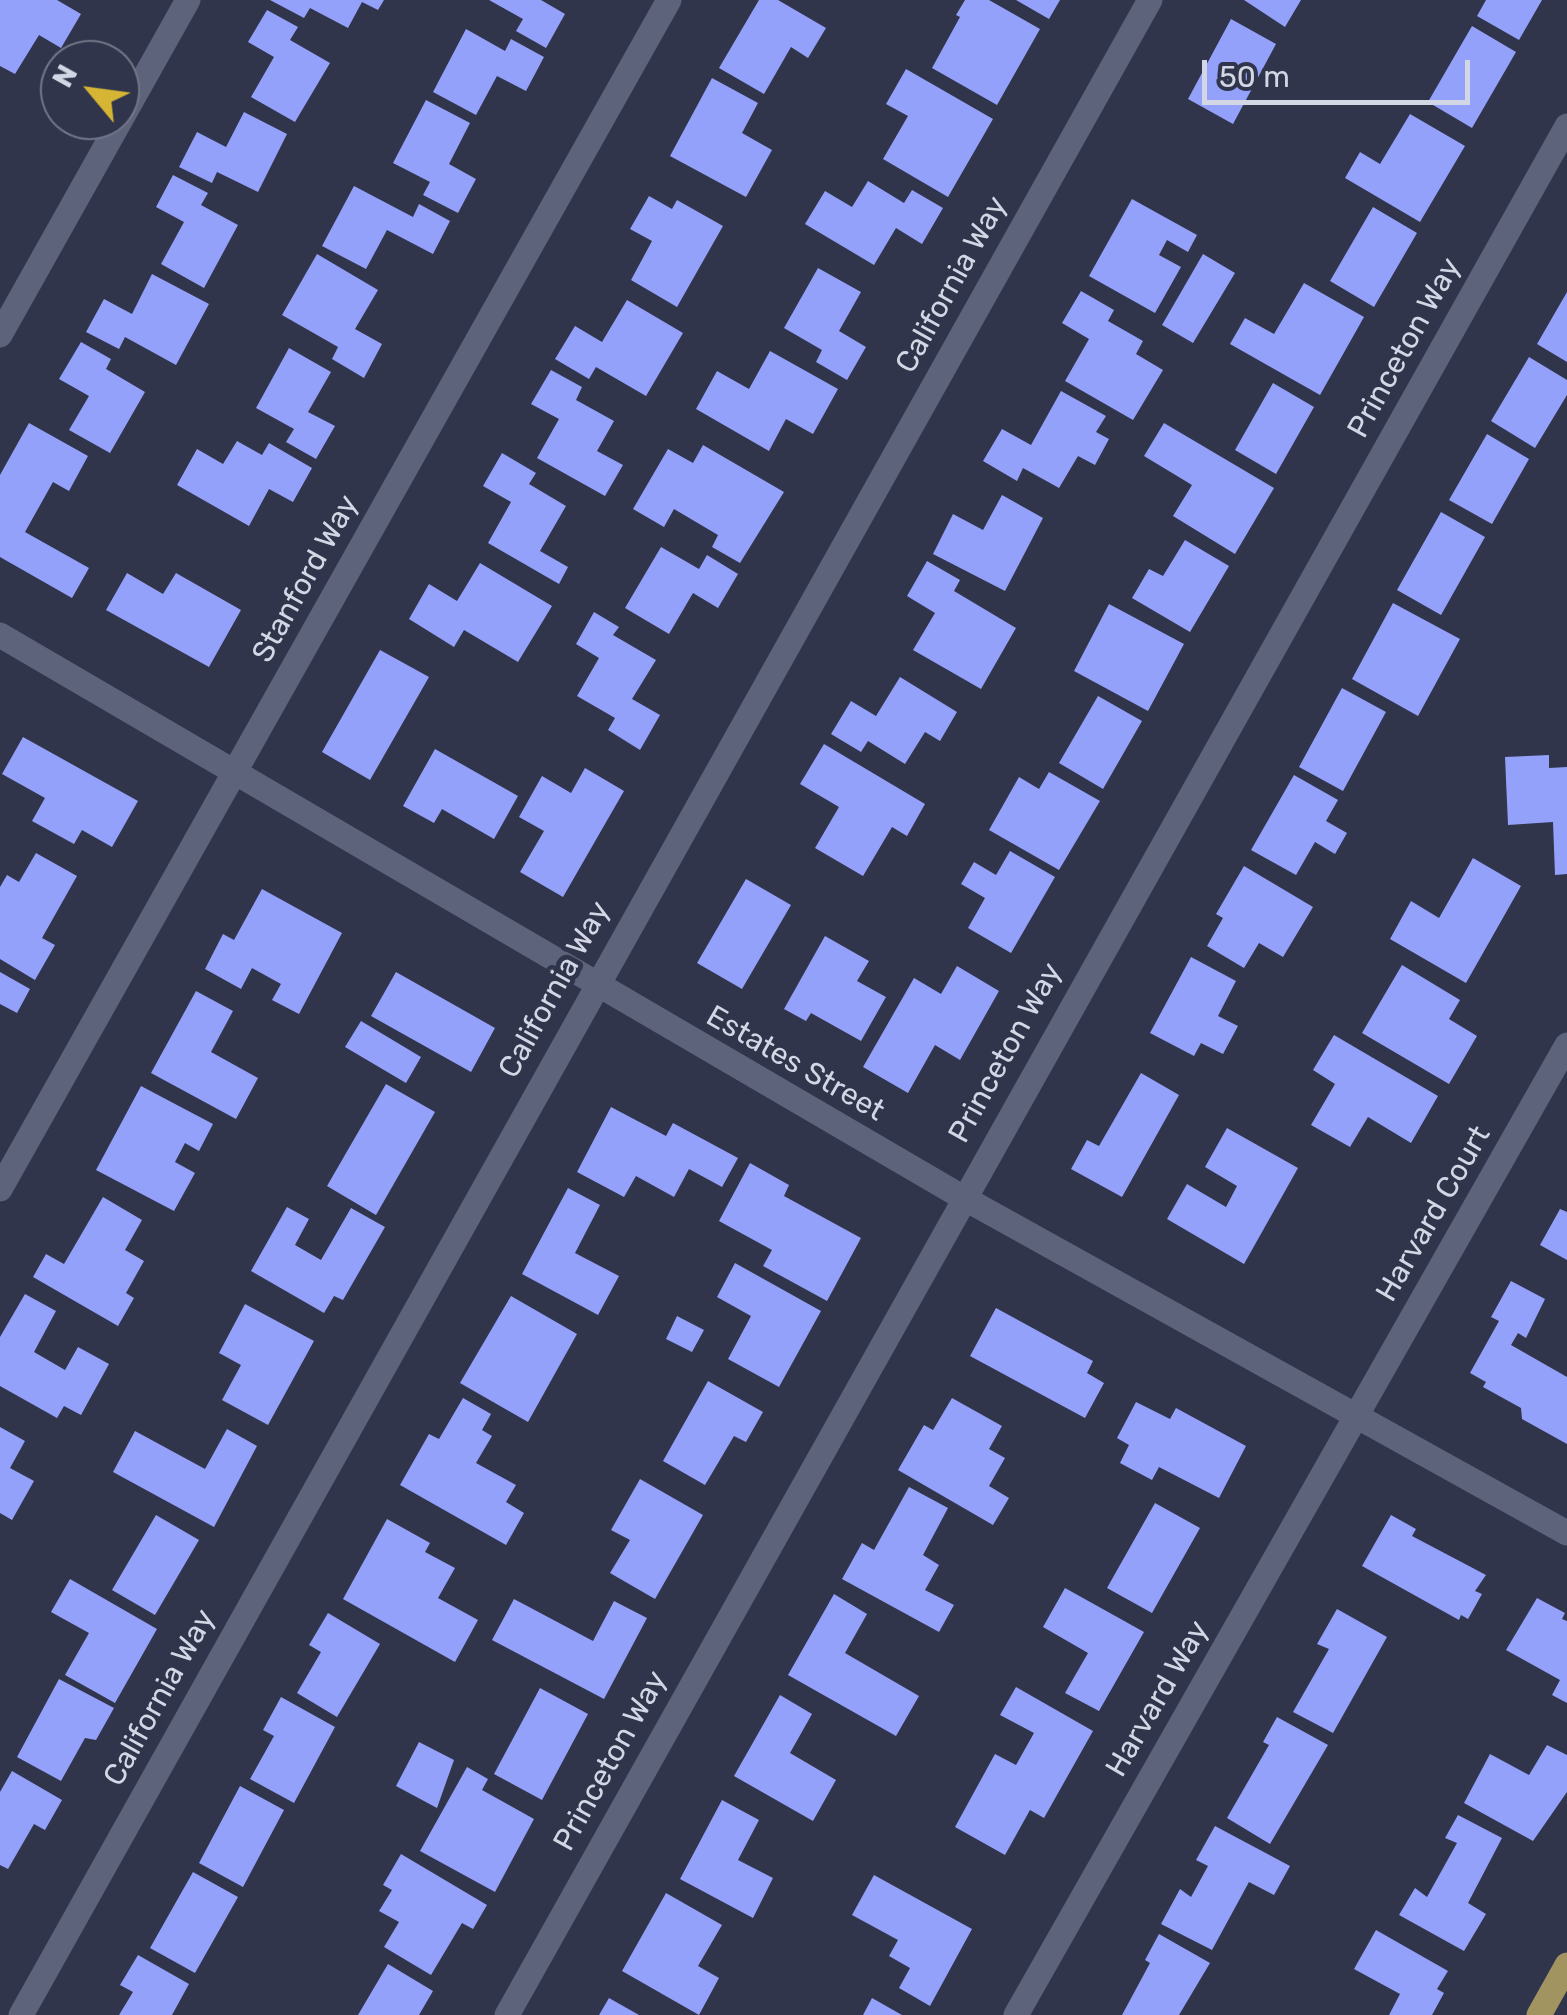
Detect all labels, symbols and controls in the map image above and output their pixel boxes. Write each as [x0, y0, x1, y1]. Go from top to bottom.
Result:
north arrow [40, 40, 140, 140]
scale bar [1207, 40, 1474, 102]
text: N [46, 59, 84, 93]
text: 50 m [1219, 59, 1290, 95]
street label: California Way [889, 190, 1015, 380]
street label: Princeton Way [1341, 252, 1469, 444]
street label: Stanford Way [245, 489, 367, 669]
street label: California Way [492, 895, 618, 1085]
street label: Princeton Way [942, 957, 1070, 1149]
street label: Estates Street [700, 999, 890, 1129]
street label: Harvard Court [1369, 1120, 1499, 1308]
street label: California Way [97, 1603, 223, 1793]
street label: Harvard Way [1099, 1614, 1217, 1784]
street label: Princeton Way [547, 1665, 675, 1857]

